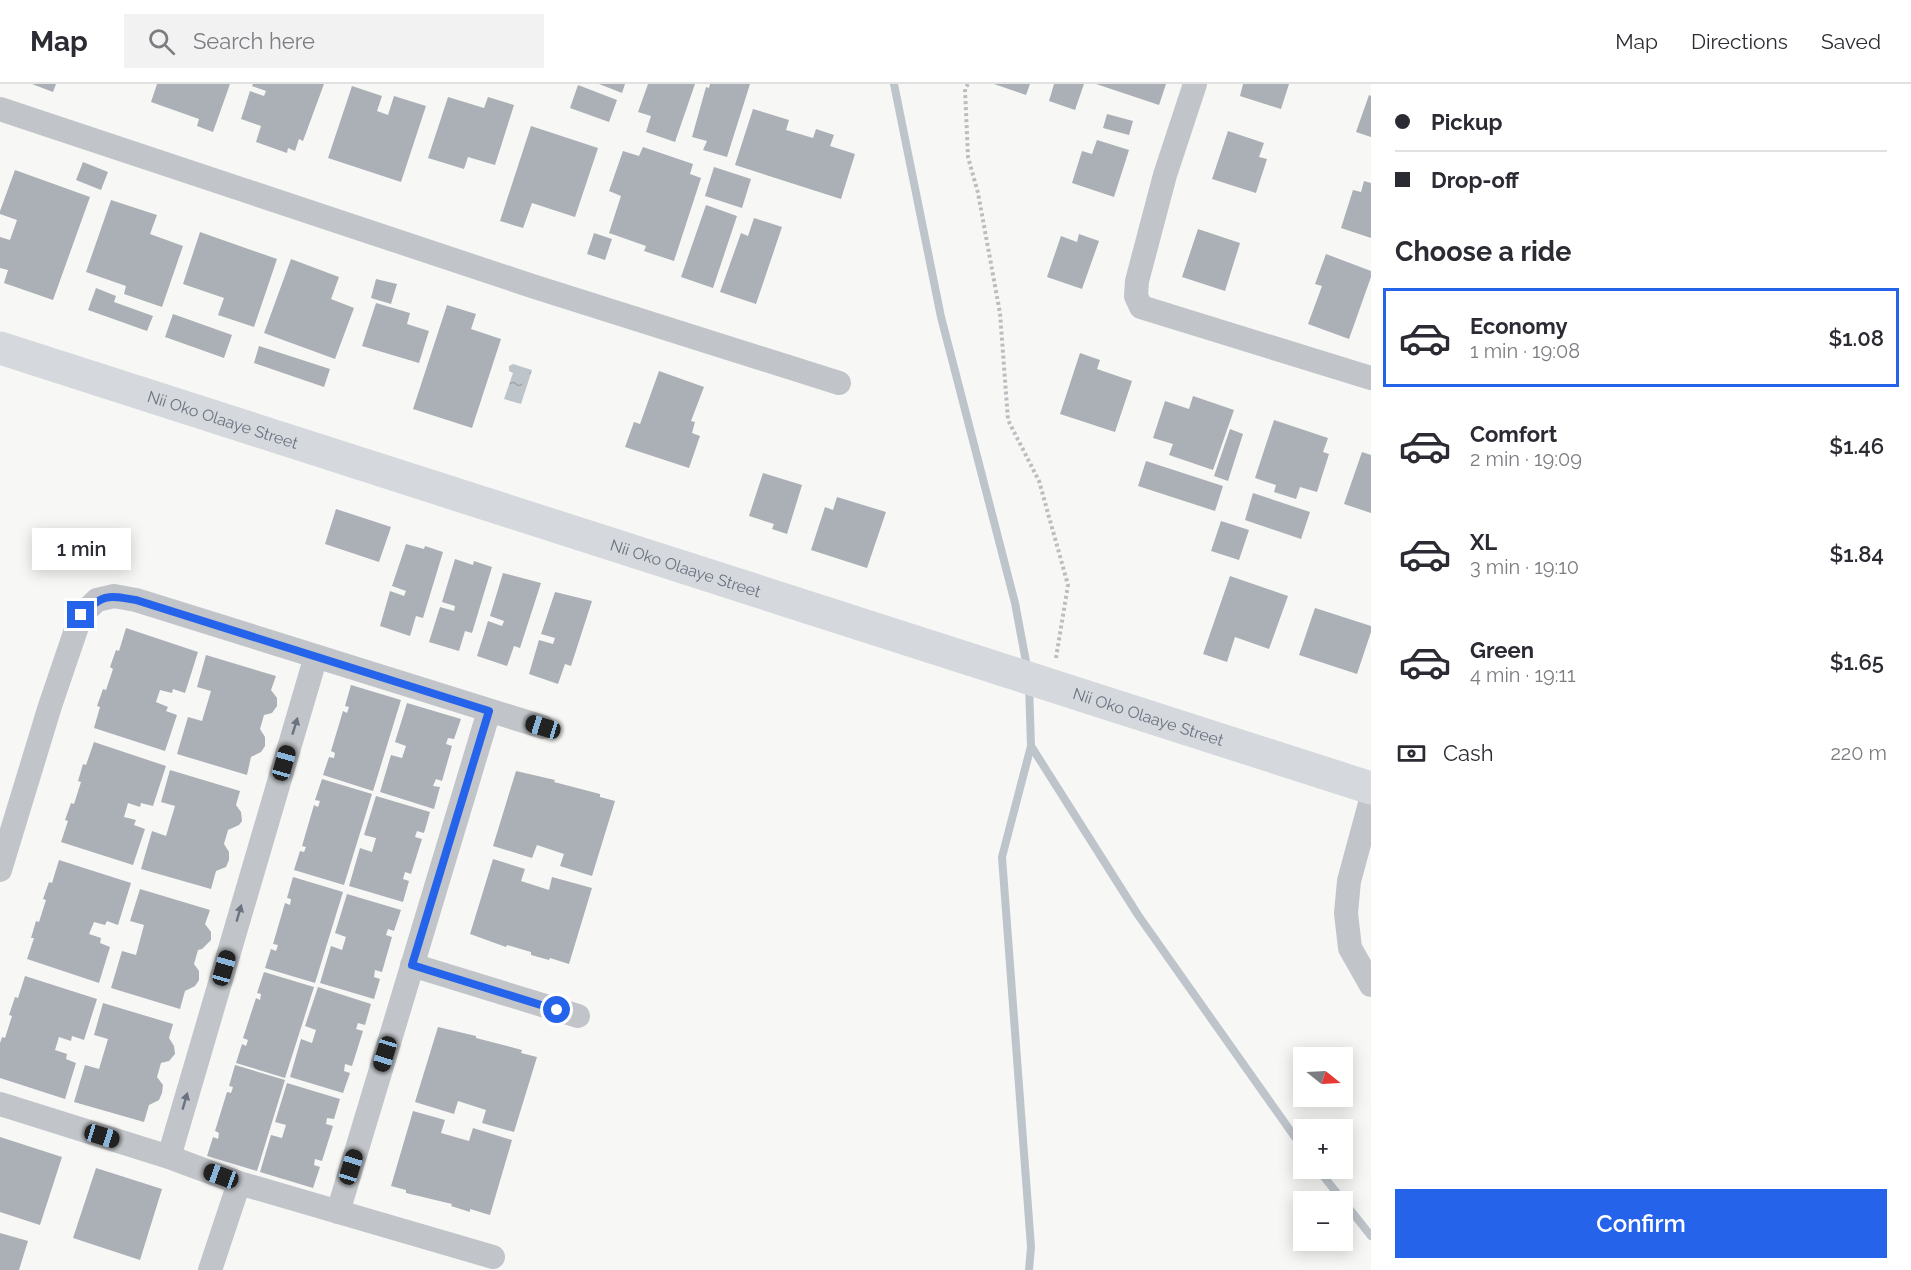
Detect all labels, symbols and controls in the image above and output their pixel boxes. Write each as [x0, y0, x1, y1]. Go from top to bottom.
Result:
search box [124, 14, 544, 68]
text: Map [30, 25, 88, 58]
icon: search [145, 25, 178, 58]
text: Search here [193, 28, 315, 54]
text: Map [1615, 29, 1658, 54]
text: Directions [1691, 29, 1788, 54]
text: Saved [1821, 29, 1881, 54]
text: Pickup [1431, 109, 1503, 135]
text: Drop-off [1431, 167, 1519, 193]
text: Choose a ride [1395, 236, 1571, 267]
icon: car [1398, 311, 1452, 365]
text: Economy [1470, 313, 1568, 339]
text: $1.08 [1828, 325, 1884, 351]
text: 1 min · 19:08 [1470, 339, 1580, 363]
street label: Nii Oko Olaaye Street [145, 386, 301, 453]
icon: car [1398, 419, 1452, 473]
text: Comfort [1470, 421, 1557, 447]
text: $1.46 [1829, 433, 1884, 459]
text: 2 min · 19:09 [1470, 447, 1582, 471]
icon: car [1398, 527, 1452, 581]
callout: 1 min [32, 528, 130, 570]
text: XL [1470, 529, 1497, 555]
street label: Nii Oko Olaaye Street [608, 535, 764, 601]
text: 1 min [57, 537, 106, 561]
text: $1.84 [1830, 541, 1884, 567]
text: 3 min · 19:10 [1470, 555, 1579, 579]
route end [67, 601, 94, 628]
icon: car [1398, 635, 1452, 689]
text: Green [1470, 637, 1534, 663]
text: $1.65 [1830, 649, 1884, 675]
text: 4 min · 19:11 [1470, 663, 1576, 687]
street label: Nii Oko Olaaye Street [1071, 683, 1227, 750]
car [523, 713, 563, 741]
one-way arrow [291, 717, 300, 735]
icon: cash [1395, 737, 1428, 770]
text: Cash [1443, 740, 1494, 766]
text: 220 m [1830, 741, 1887, 765]
car [270, 743, 298, 783]
one-way arrow [235, 904, 244, 922]
car [210, 948, 238, 988]
route start [543, 996, 570, 1023]
car [371, 1034, 399, 1074]
north arrow [1293, 1047, 1353, 1107]
map controls [1293, 1047, 1353, 1251]
one-way arrow [181, 1092, 190, 1110]
button: + [1293, 1119, 1353, 1179]
car [82, 1122, 122, 1150]
car [337, 1147, 365, 1187]
car [201, 1161, 241, 1191]
button: Confirm [1395, 1189, 1887, 1258]
button: − [1293, 1191, 1353, 1251]

